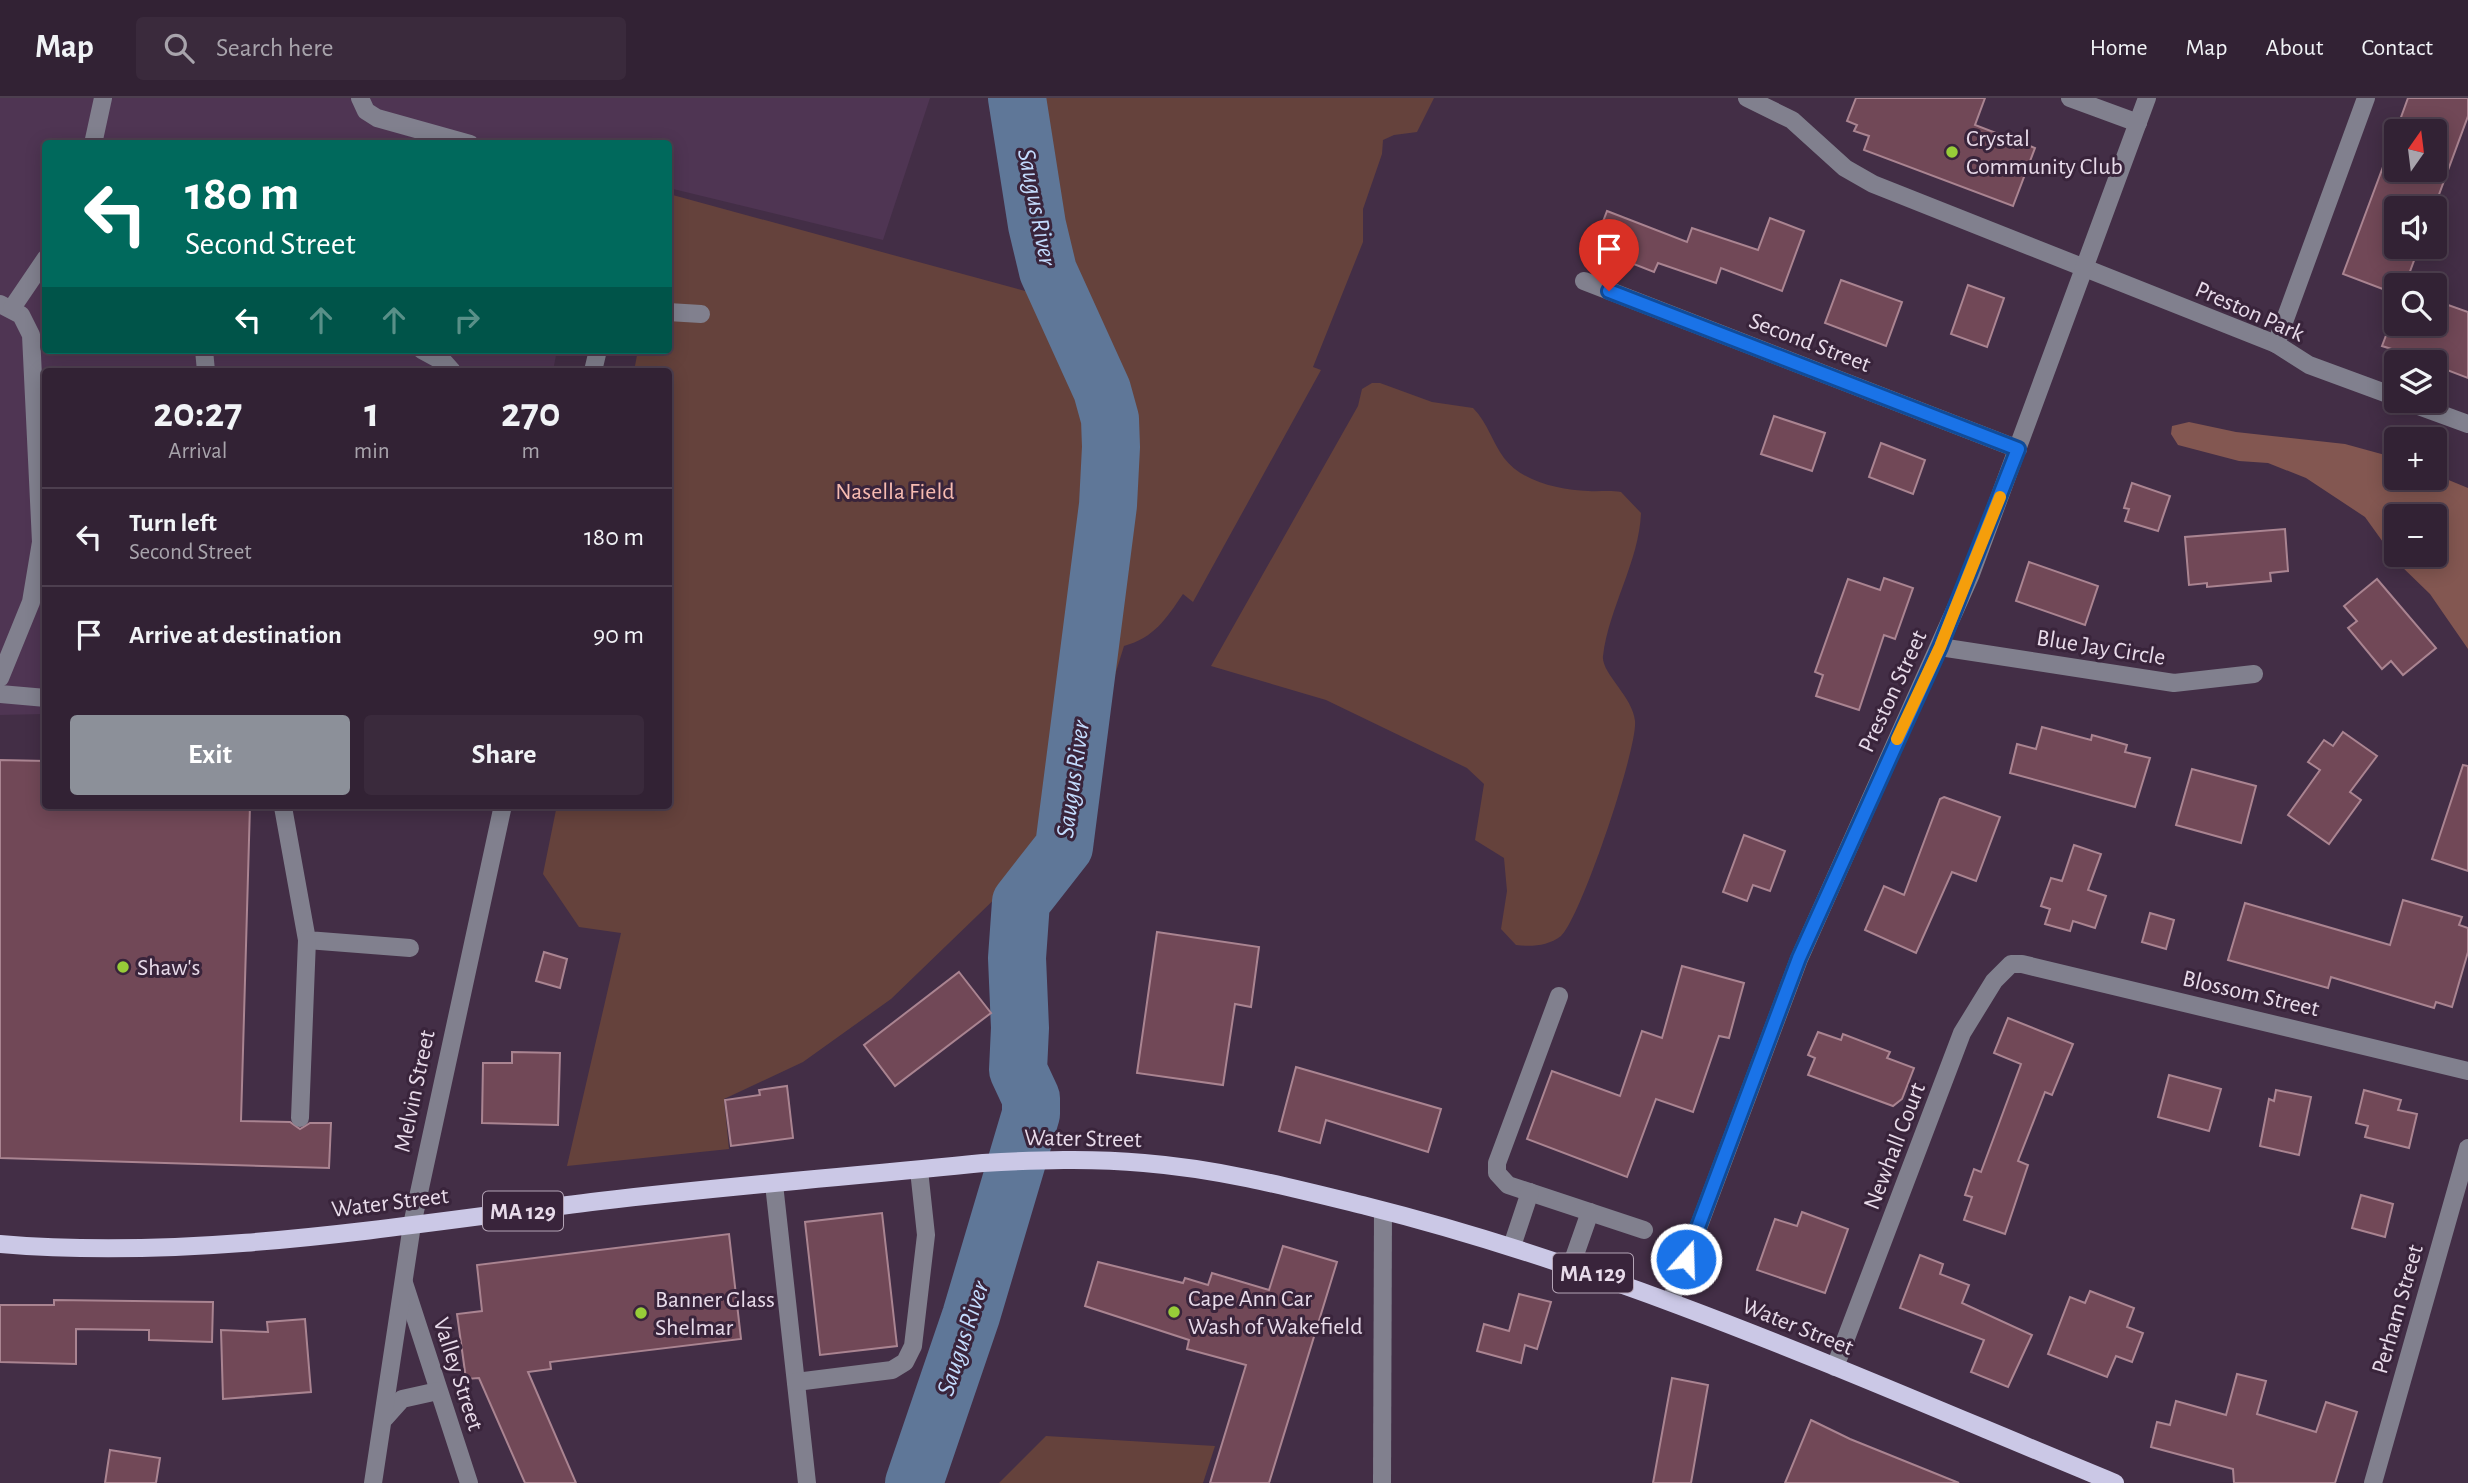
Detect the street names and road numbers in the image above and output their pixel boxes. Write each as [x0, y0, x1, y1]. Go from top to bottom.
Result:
street label: Preston Park [2192, 277, 2308, 347]
street label: Second Street [1746, 309, 1874, 377]
street label: Preston Street [1854, 626, 1932, 756]
street label: Blue Jay Circle [2035, 626, 2167, 670]
street label: Blossom Street [2180, 967, 2322, 1021]
street label: Melvin Street [390, 1028, 440, 1154]
street label: Newhall Court [1860, 1079, 1930, 1213]
street label: Water Street [1024, 1126, 1142, 1152]
street label: Water Street [330, 1184, 450, 1222]
road number: MA 129 [483, 1192, 563, 1230]
street label: Perham Street [2368, 1242, 2428, 1377]
road number: MA 129 [1553, 1254, 1633, 1292]
street label: Water Street [1739, 1294, 1857, 1360]
street label: Valley Street [429, 1315, 488, 1434]

